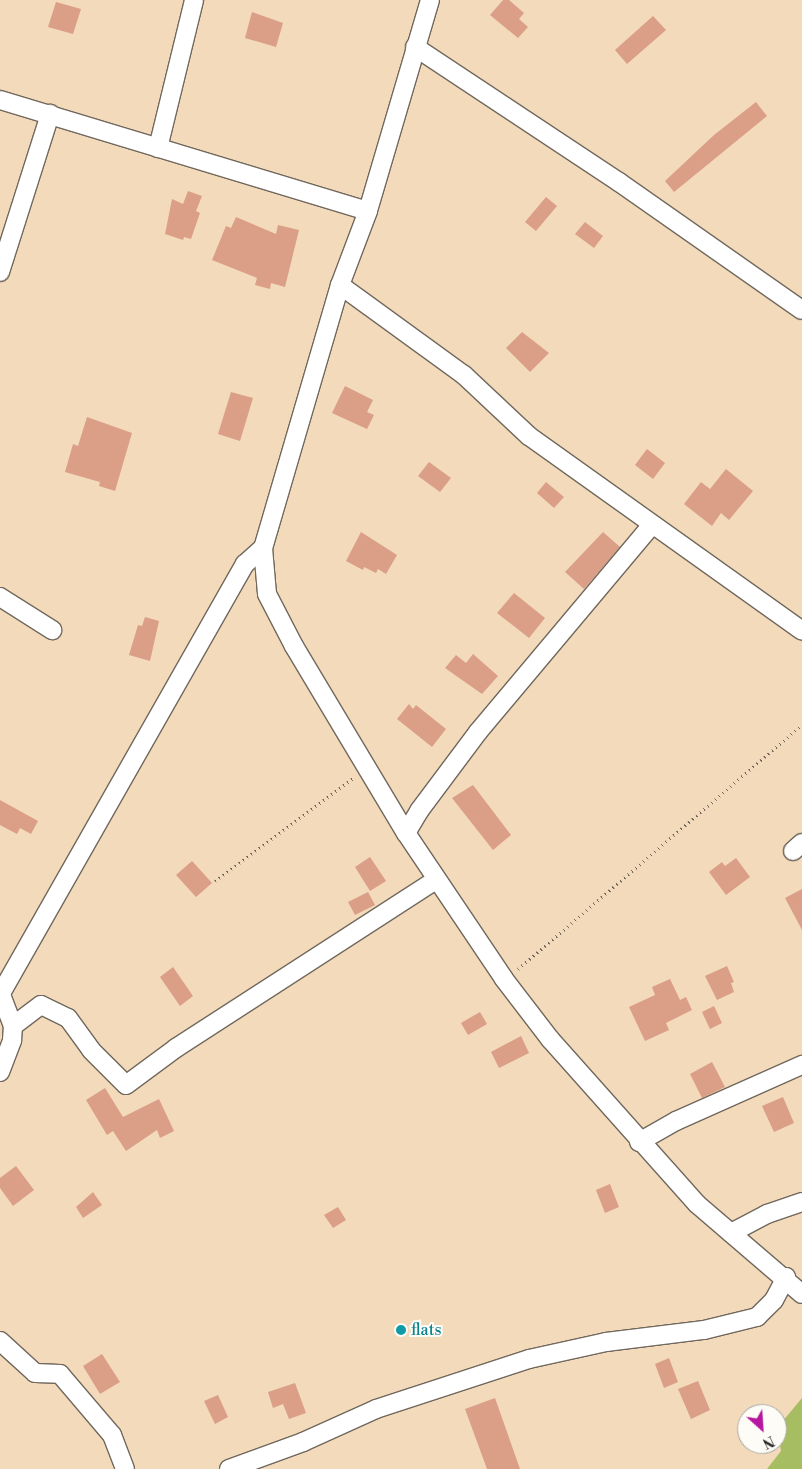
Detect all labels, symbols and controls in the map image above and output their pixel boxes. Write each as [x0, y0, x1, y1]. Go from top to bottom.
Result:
place label: flats [411, 1320, 441, 1340]
marker: flats [395, 1324, 407, 1336]
north arrow [737, 1404, 787, 1454]
text: N [759, 1431, 777, 1452]

